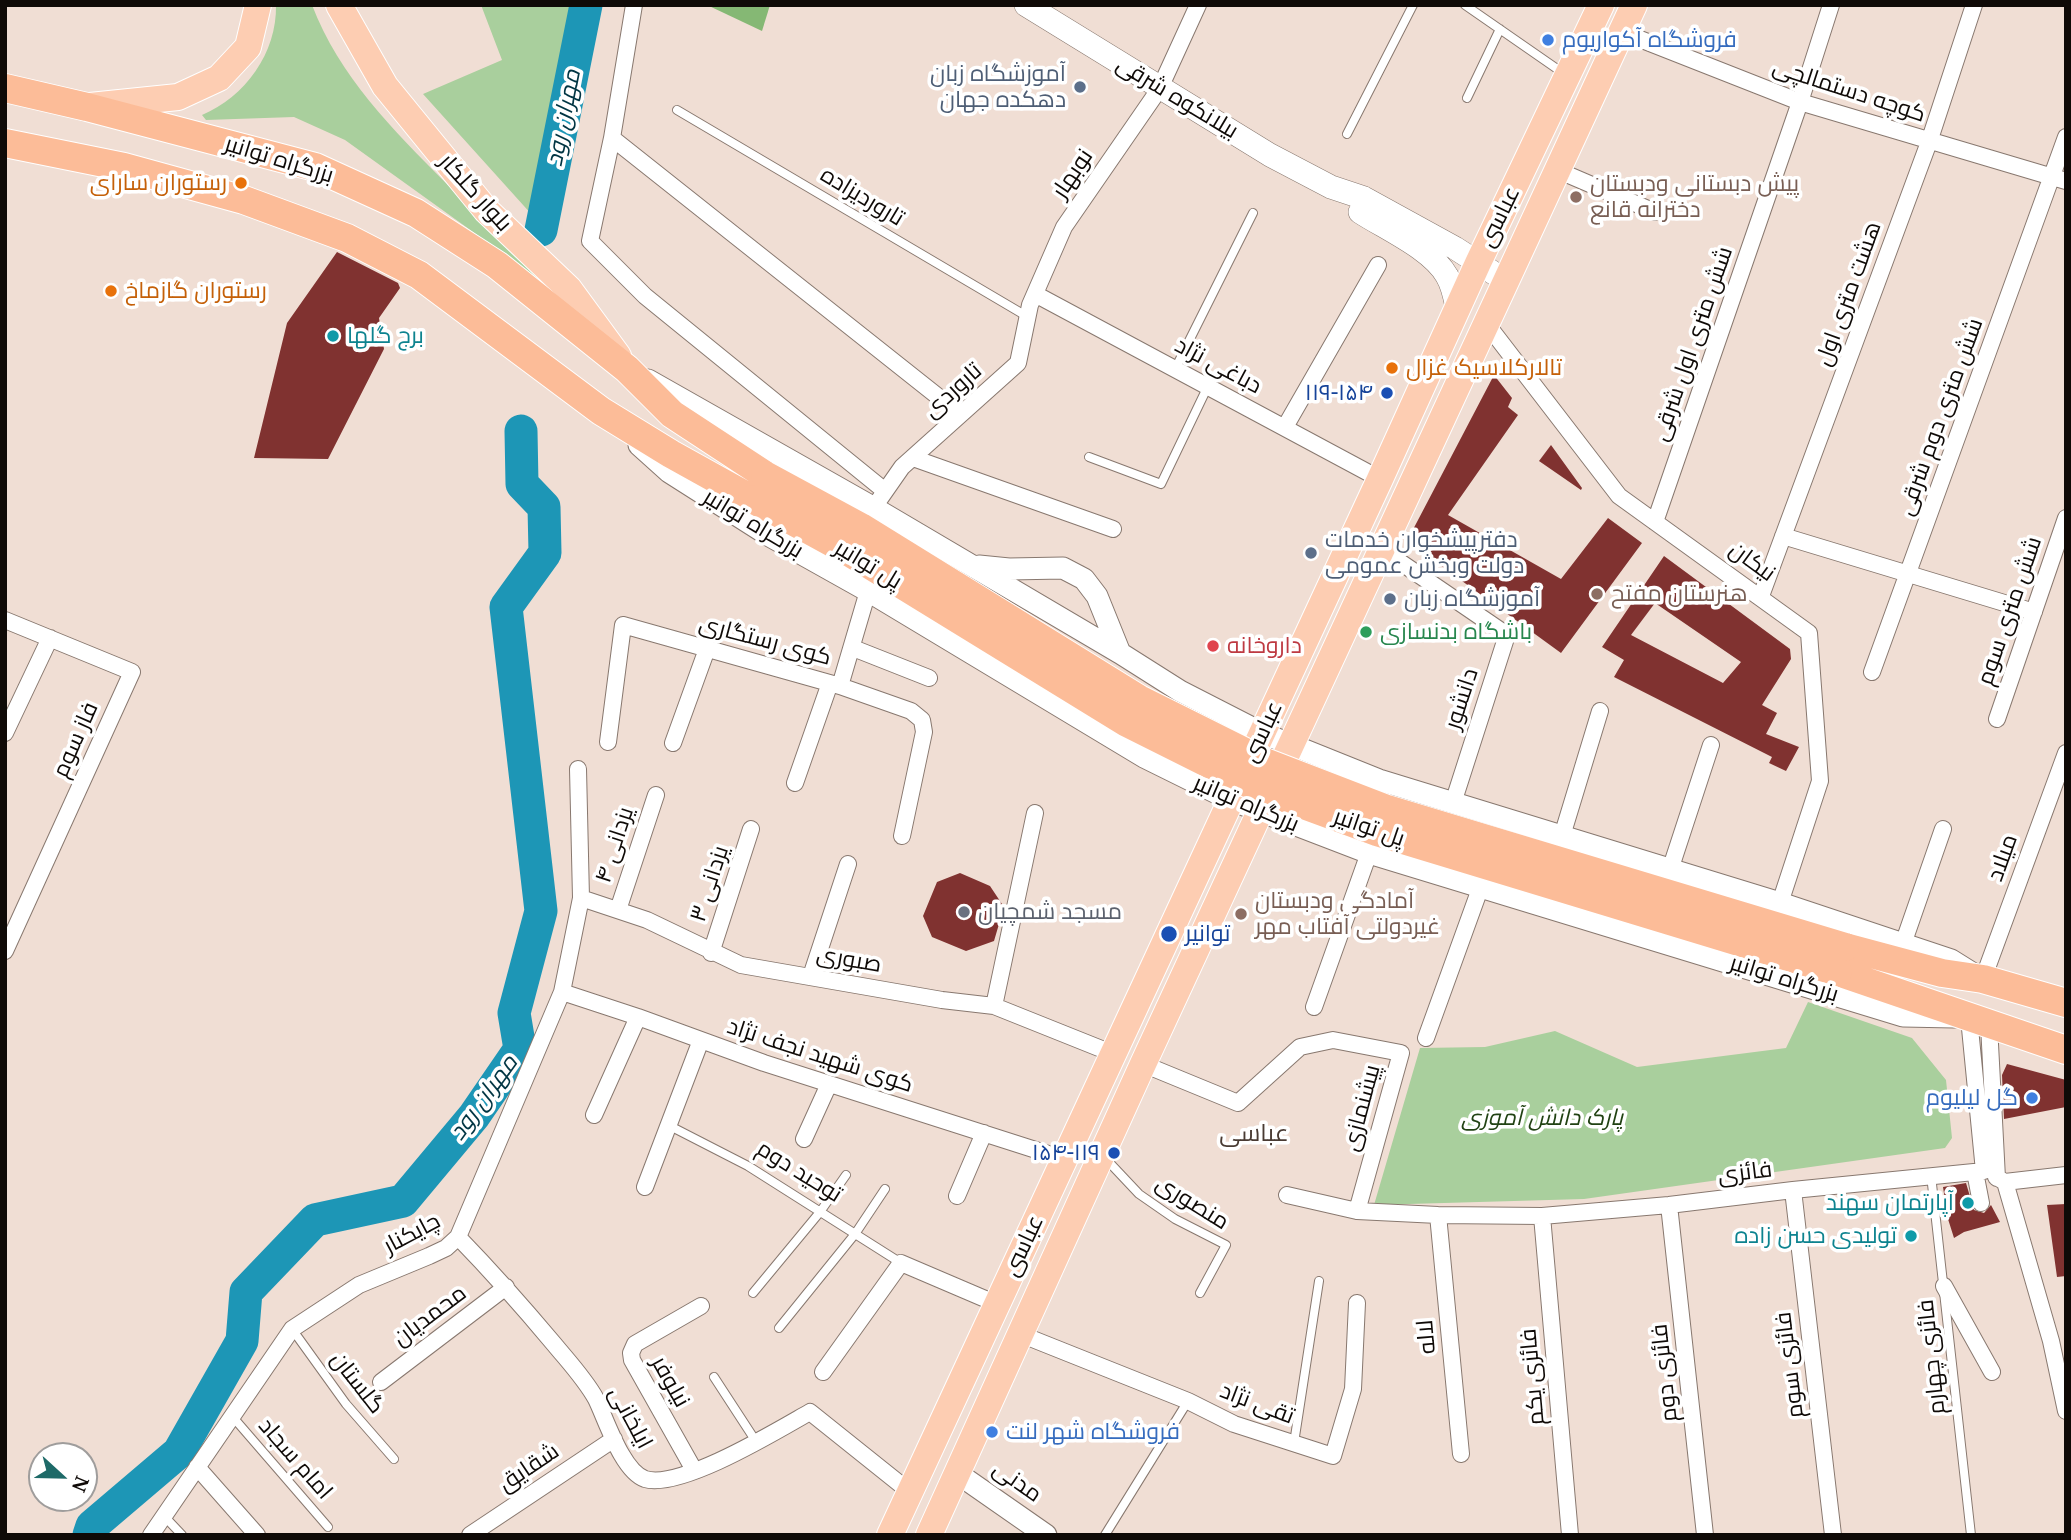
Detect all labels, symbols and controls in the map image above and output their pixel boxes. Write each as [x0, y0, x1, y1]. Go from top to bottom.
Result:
place label: فروشگاه آکواریوم [1562, 26, 1737, 54]
marker: فروشگاه آکواریوم [1540, 32, 1556, 48]
street label: بیلانکوه شرقی [1111, 51, 1243, 145]
street label: کوچه دستمالچی [1769, 53, 1929, 129]
place label: آموزشگاه زبان دهکده جهان [930, 60, 1066, 114]
water label: مهران رود [541, 67, 587, 169]
marker: آموزشگاه زبان دهکده جهان [1072, 79, 1088, 95]
street label: بزرگراه توانیر [221, 130, 337, 190]
street label: نوبهار [1047, 144, 1099, 204]
street label: بلوار گلکار [433, 148, 517, 238]
street label: تاروردیزاده [815, 161, 909, 233]
place label: رستوران ساراى [90, 169, 227, 197]
place label: پیش دبستانی ودبستان دخترانه قانع [1590, 170, 1799, 224]
marker: رستوران ساراى [233, 175, 249, 191]
street label: عباسى [1474, 182, 1526, 252]
marker: پیش دبستانی ودبستان دخترانه قانع [1568, 189, 1584, 205]
street label: هشت متری اول [1810, 218, 1888, 370]
street label: شش متری اول شرقی [1647, 243, 1739, 445]
place label: رستوران گازماخ [125, 277, 267, 305]
marker: رستوران گازماخ [103, 283, 119, 299]
street label: شش متری دوم شرقی [1892, 315, 1990, 519]
place label: برج گلها [347, 322, 424, 350]
marker: برج گلها [325, 328, 341, 344]
street label: دباغی نژاد [1170, 332, 1266, 400]
place label: تالارکلاسیک غزال [1406, 354, 1562, 382]
street label: تاروردی [918, 358, 988, 424]
marker: تالارکلاسیک غزال [1384, 360, 1400, 376]
place label: ۱۱۹-۱۵۴ [1305, 379, 1373, 407]
marker: ۱۱۹-۱۵۴ [1379, 385, 1395, 401]
street label: بزرگراه توانیر [698, 483, 808, 565]
place label: دفترپیشخوان خدمات دولت وبخش عمومی [1325, 526, 1524, 580]
street label: شش متری سوم [1972, 533, 2048, 689]
street label: پل توانیر [829, 534, 907, 596]
street label: نیکان [1724, 536, 1780, 588]
marker: دفترپیشخوان خدمات دولت وبخش عمومی [1303, 545, 1319, 561]
place label: هنرستان مفتح [1611, 580, 1748, 608]
place label: آموزشگاه زبان [1404, 585, 1540, 613]
marker: هنرستان مفتح [1589, 586, 1605, 602]
marker: آموزشگاه زبان [1382, 591, 1398, 607]
street label: کوی رستگاری [696, 610, 834, 672]
place label: باشگاه بدنسازی [1380, 618, 1532, 646]
marker: باشگاه بدنسازی [1358, 624, 1374, 640]
place label: داروخانه [1227, 632, 1302, 660]
marker: داروخانه [1205, 638, 1221, 654]
street label: دانشور [1439, 665, 1485, 733]
street label: عباسى [1237, 697, 1289, 767]
street label: فاز سوم [47, 698, 105, 782]
street label: بزرگراه توانیر [1189, 769, 1303, 839]
street label: پل توانیر [1330, 803, 1408, 853]
street label: یزدانی ۴ [590, 804, 640, 886]
street label: میلاد [1982, 831, 2024, 885]
street label: یزدانی ۳ [685, 842, 735, 926]
place label: آمادگی ودبستان غیردولتی آفتاب مهر [1255, 887, 1440, 941]
place label: مسجد شمچیان [978, 898, 1122, 926]
marker: مسجد شمچیان [956, 904, 972, 920]
marker: آمادگی ودبستان غیردولتی آفتاب مهر [1233, 906, 1249, 922]
place label: توانیر [1185, 920, 1230, 948]
marker: توانیر [1159, 924, 1179, 944]
street label: صبوری [814, 941, 884, 979]
street label: بزرگراه توانیر [1726, 949, 1842, 1009]
street label: کوی شهید نجف نژاد [723, 1013, 917, 1099]
water label: مهران رود [444, 1050, 524, 1146]
street label: پیشنمازی [1337, 1062, 1387, 1154]
place label: گل لیلیوم [1926, 1084, 2018, 1112]
marker: گل لیلیوم [2024, 1090, 2040, 1106]
park label: پارک دانش آموزی [1461, 1104, 1623, 1132]
district label: عباسی [1219, 1120, 1289, 1148]
street label: توحید دوم [751, 1135, 847, 1209]
place label: ۱۵۴-۱۱۹ [1032, 1139, 1100, 1167]
marker: ۱۵۴-۱۱۹ [1106, 1145, 1122, 1161]
street label: فائزی [1716, 1156, 1774, 1190]
street label: منصوری [1150, 1170, 1234, 1236]
place label: آپارتمان سهند [1826, 1189, 1954, 1217]
marker: آپارتمان سهند [1960, 1195, 1976, 1211]
street label: چایکنار [379, 1208, 445, 1260]
street label: عباسى [998, 1211, 1050, 1281]
place label: تولیدی حسن زاده [1735, 1222, 1897, 1250]
marker: تولیدی حسن زاده [1903, 1228, 1919, 1244]
street label: محمدیان [388, 1279, 472, 1353]
street label: فائزی چهارم [1912, 1298, 1952, 1416]
street label: فائزی سوم [1770, 1310, 1810, 1420]
street label: لاله [1412, 1319, 1442, 1355]
street label: فائزی دوم [1646, 1323, 1684, 1423]
street label: فائزی یکم [1515, 1328, 1551, 1426]
street label: گلستان [324, 1346, 390, 1420]
street label: نیلوفر [645, 1352, 695, 1412]
street label: تقی نژاد [1216, 1377, 1298, 1431]
street label: ایلخانی [602, 1382, 658, 1454]
street label: امام سجاد [252, 1413, 338, 1505]
place label: فروشگاه شهر لنت [1006, 1418, 1180, 1446]
marker: فروشگاه شهر لنت [984, 1424, 1000, 1440]
street label: شقایق [493, 1438, 565, 1498]
north arrow [28, 1442, 98, 1512]
street label: مدنی [987, 1455, 1047, 1509]
text: N [66, 1472, 95, 1496]

